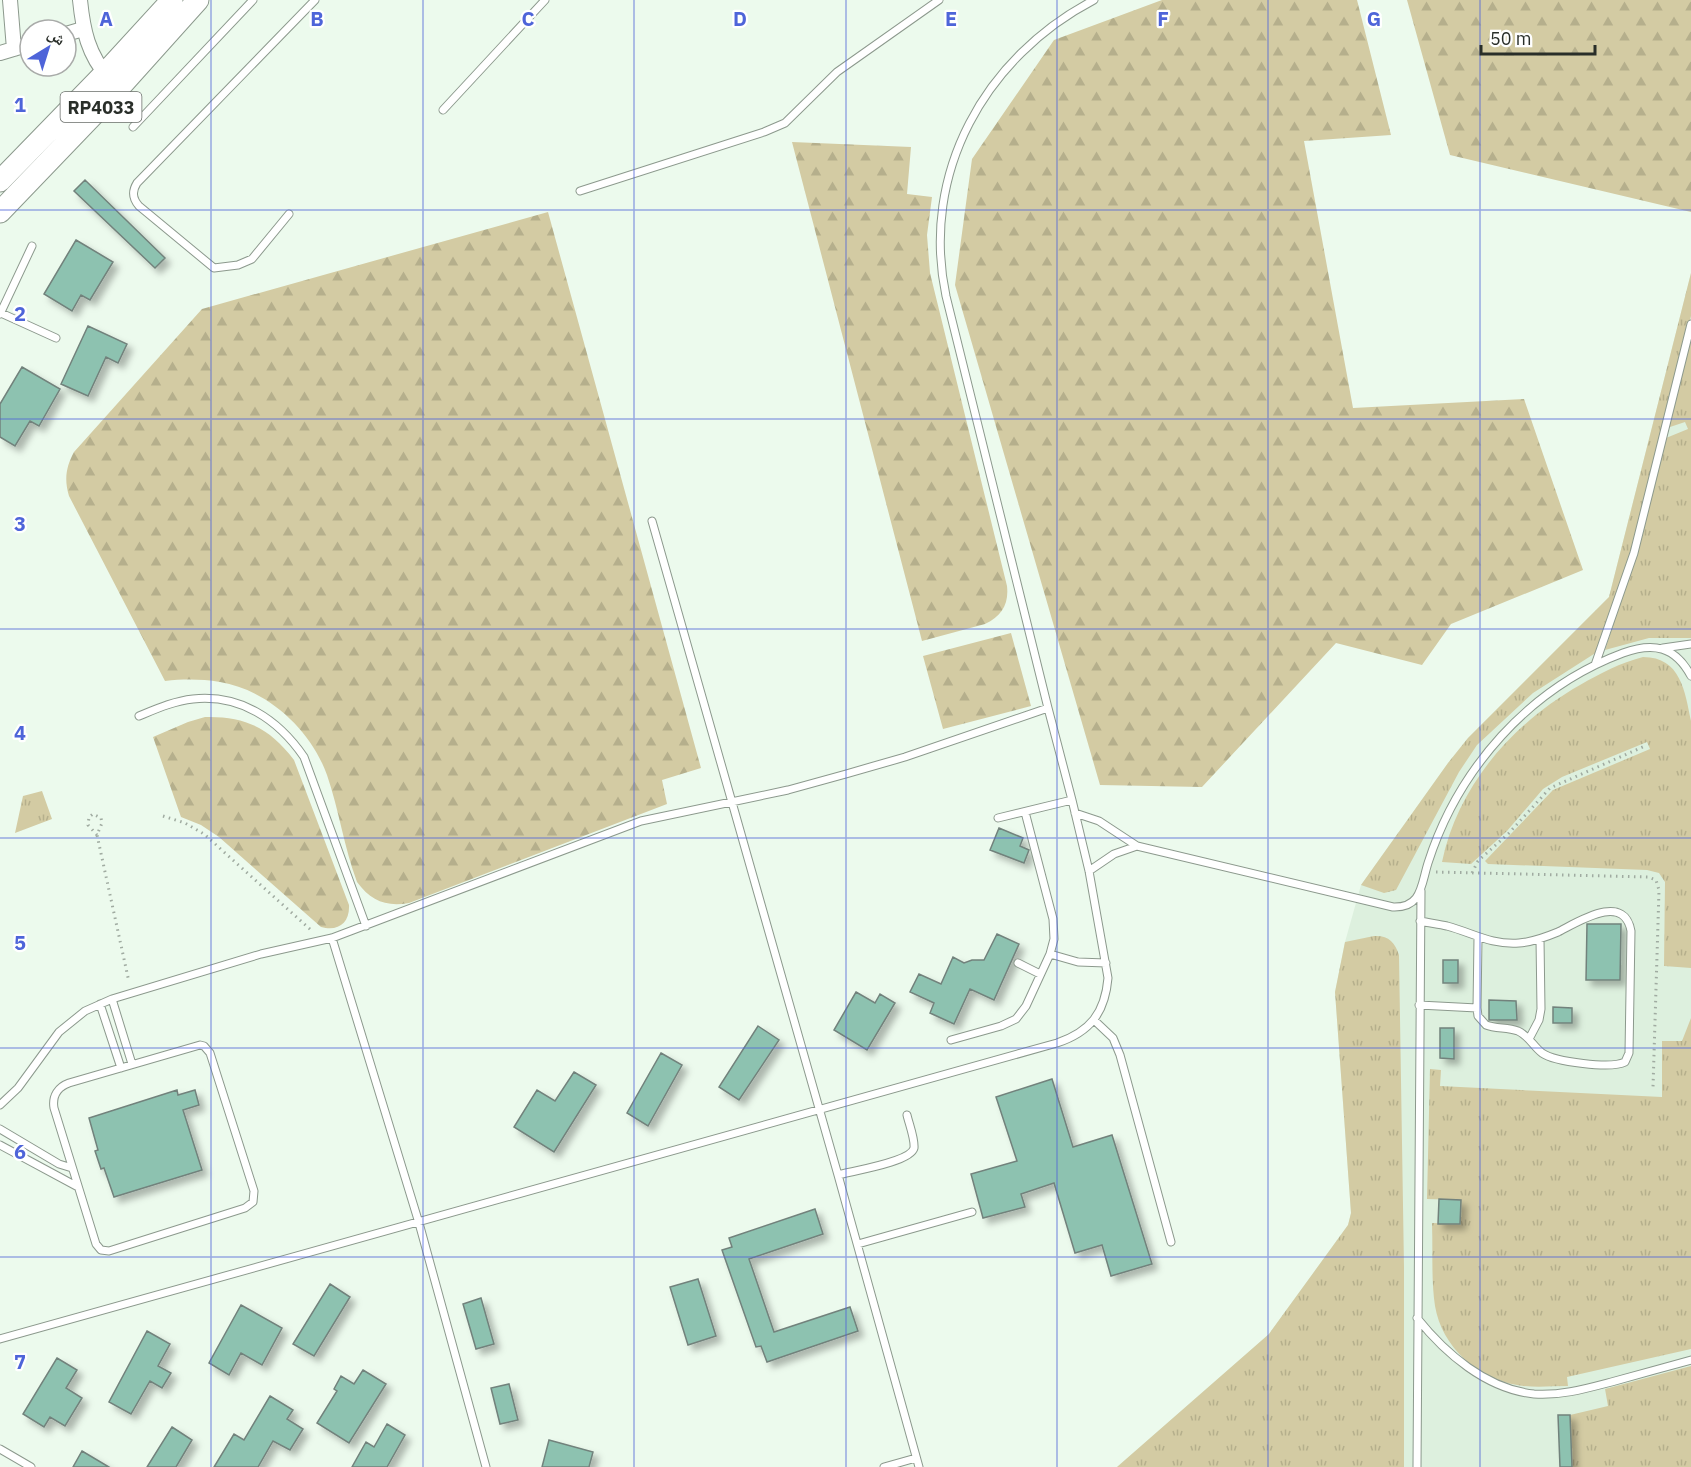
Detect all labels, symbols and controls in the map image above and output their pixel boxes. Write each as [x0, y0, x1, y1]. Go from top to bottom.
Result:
text: A [99, 5, 113, 32]
text: B [310, 5, 324, 32]
text: C [521, 5, 535, 32]
text: D [733, 5, 747, 32]
text: E [945, 5, 957, 32]
text: F [1157, 5, 1169, 32]
text: G [1367, 5, 1381, 32]
north arrow [18, 18, 78, 78]
scale bar [1481, 18, 1595, 56]
text: ش [44, 23, 70, 49]
text: 50 m [1490, 27, 1532, 50]
text: 1 [14, 91, 26, 118]
road number: RP4033 [60, 92, 142, 122]
text: 2 [14, 300, 26, 327]
text: 3 [14, 510, 26, 537]
text: 4 [14, 719, 26, 746]
text: 5 [14, 929, 26, 956]
text: 6 [14, 1138, 26, 1165]
text: 7 [14, 1348, 26, 1375]

